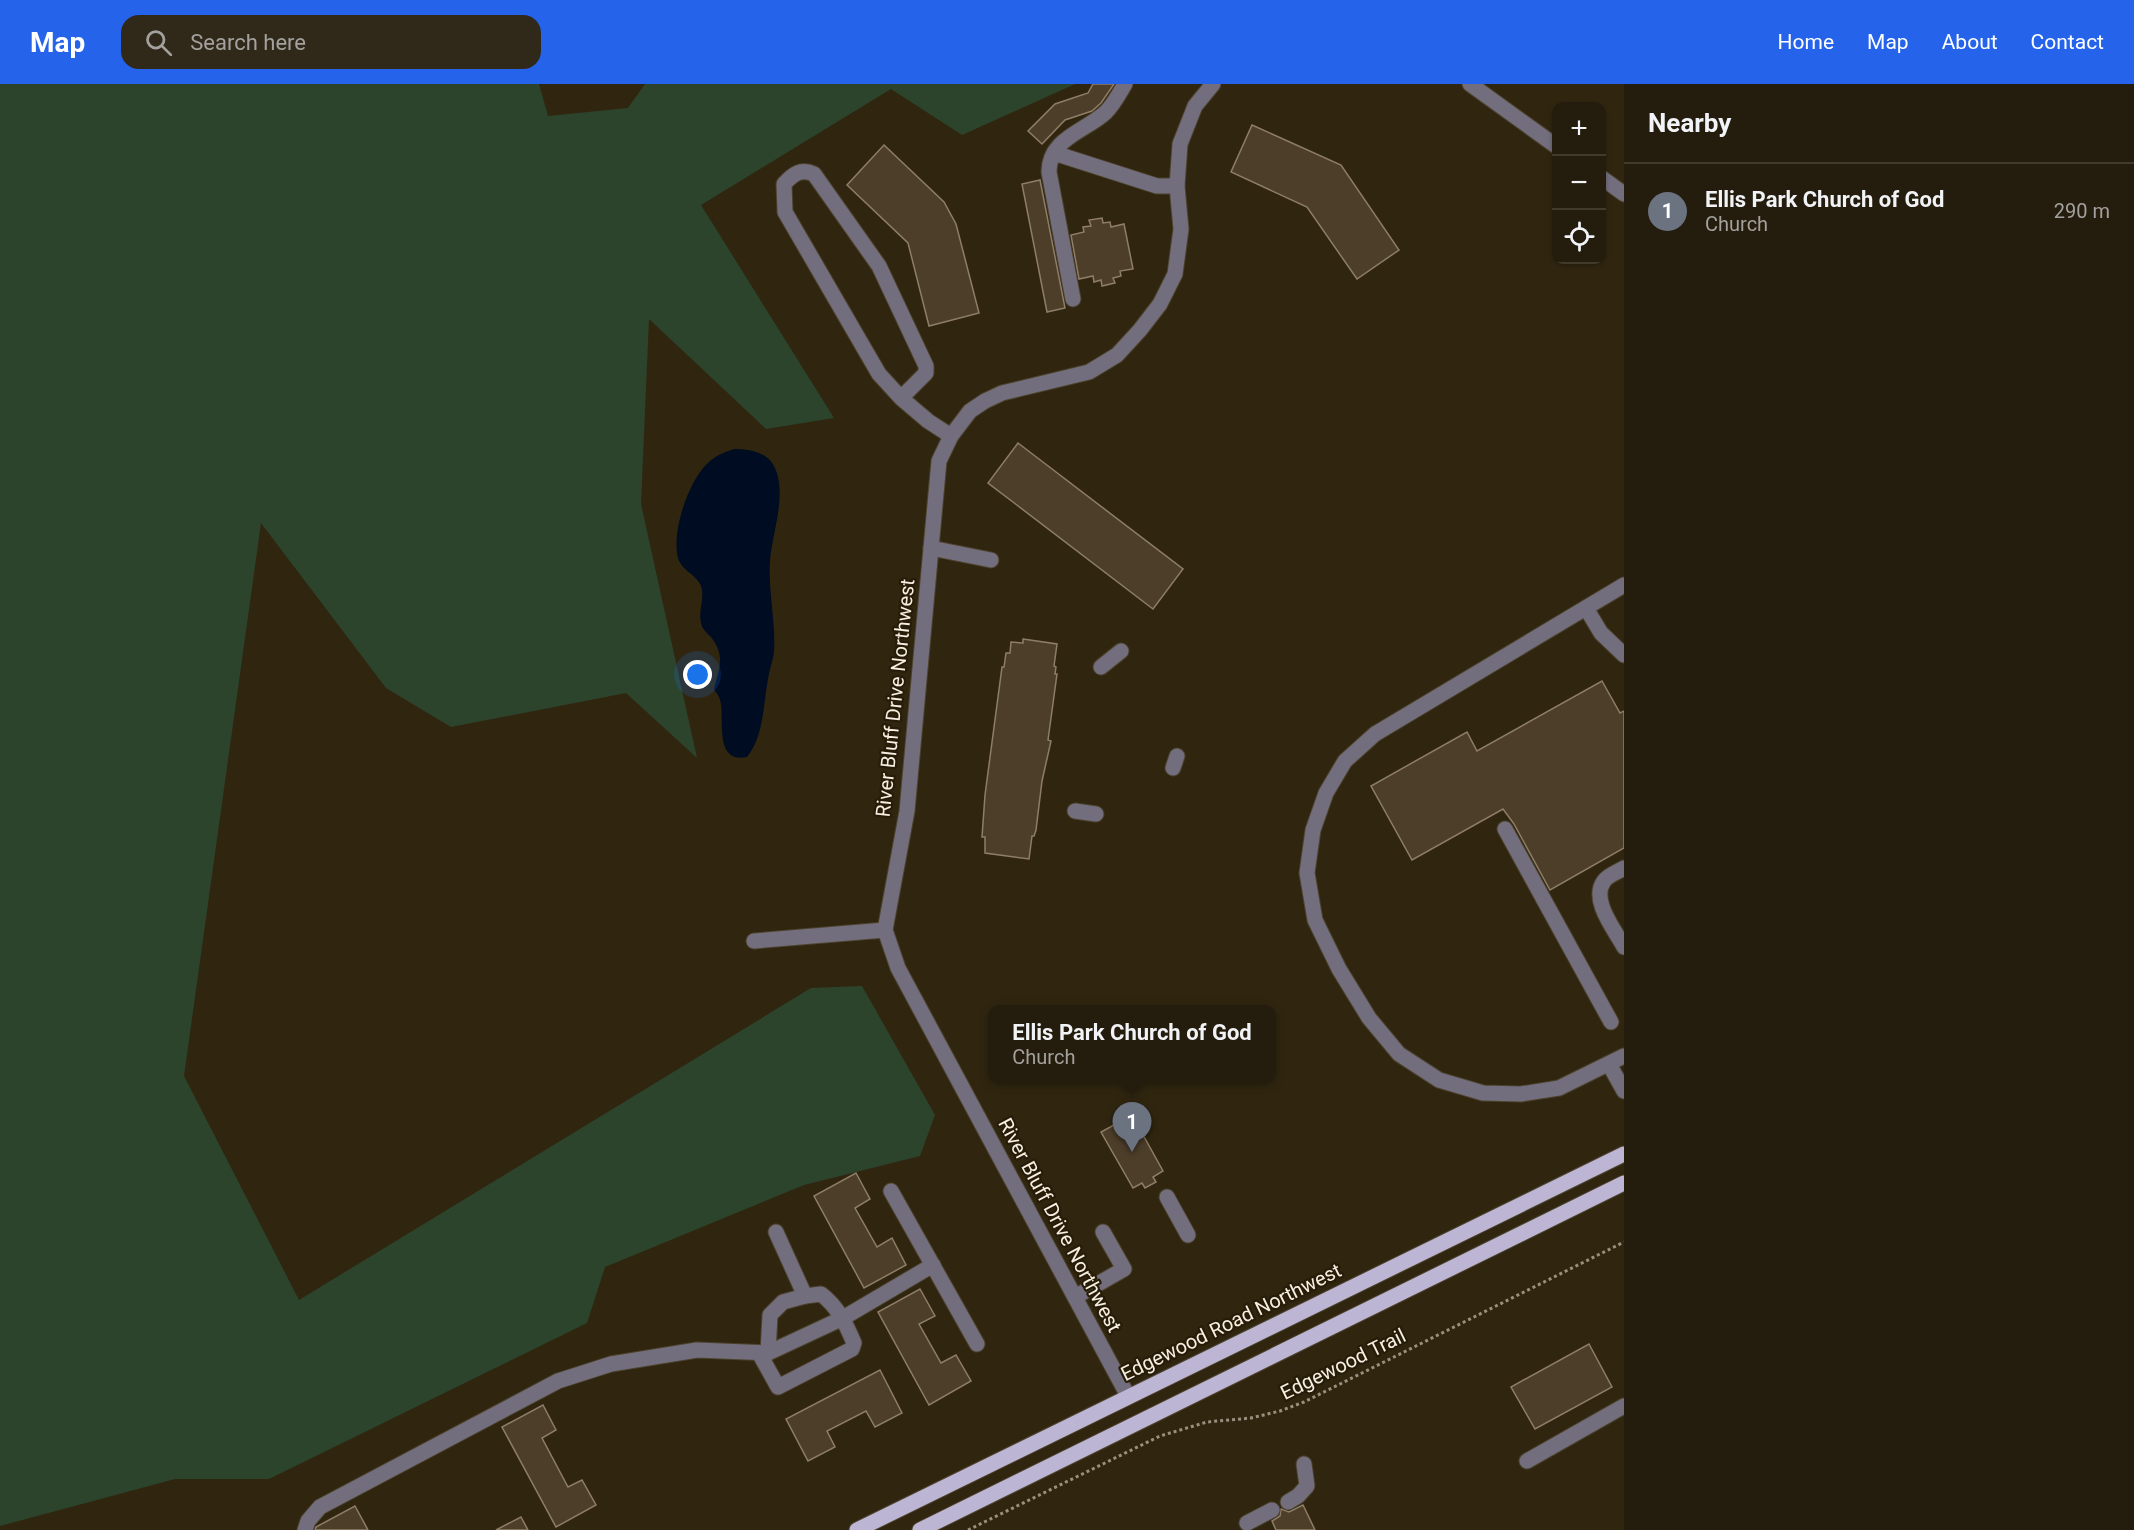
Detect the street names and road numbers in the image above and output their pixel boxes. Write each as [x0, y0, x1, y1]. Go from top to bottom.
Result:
street label: River Bluff Drive Northwest [871, 578, 919, 818]
street label: River Bluff Drive Northwest [993, 1114, 1127, 1336]
street label: Edgewood Road Northwest [1117, 1258, 1345, 1386]
street label: Edgewood Trail [1277, 1323, 1409, 1405]

